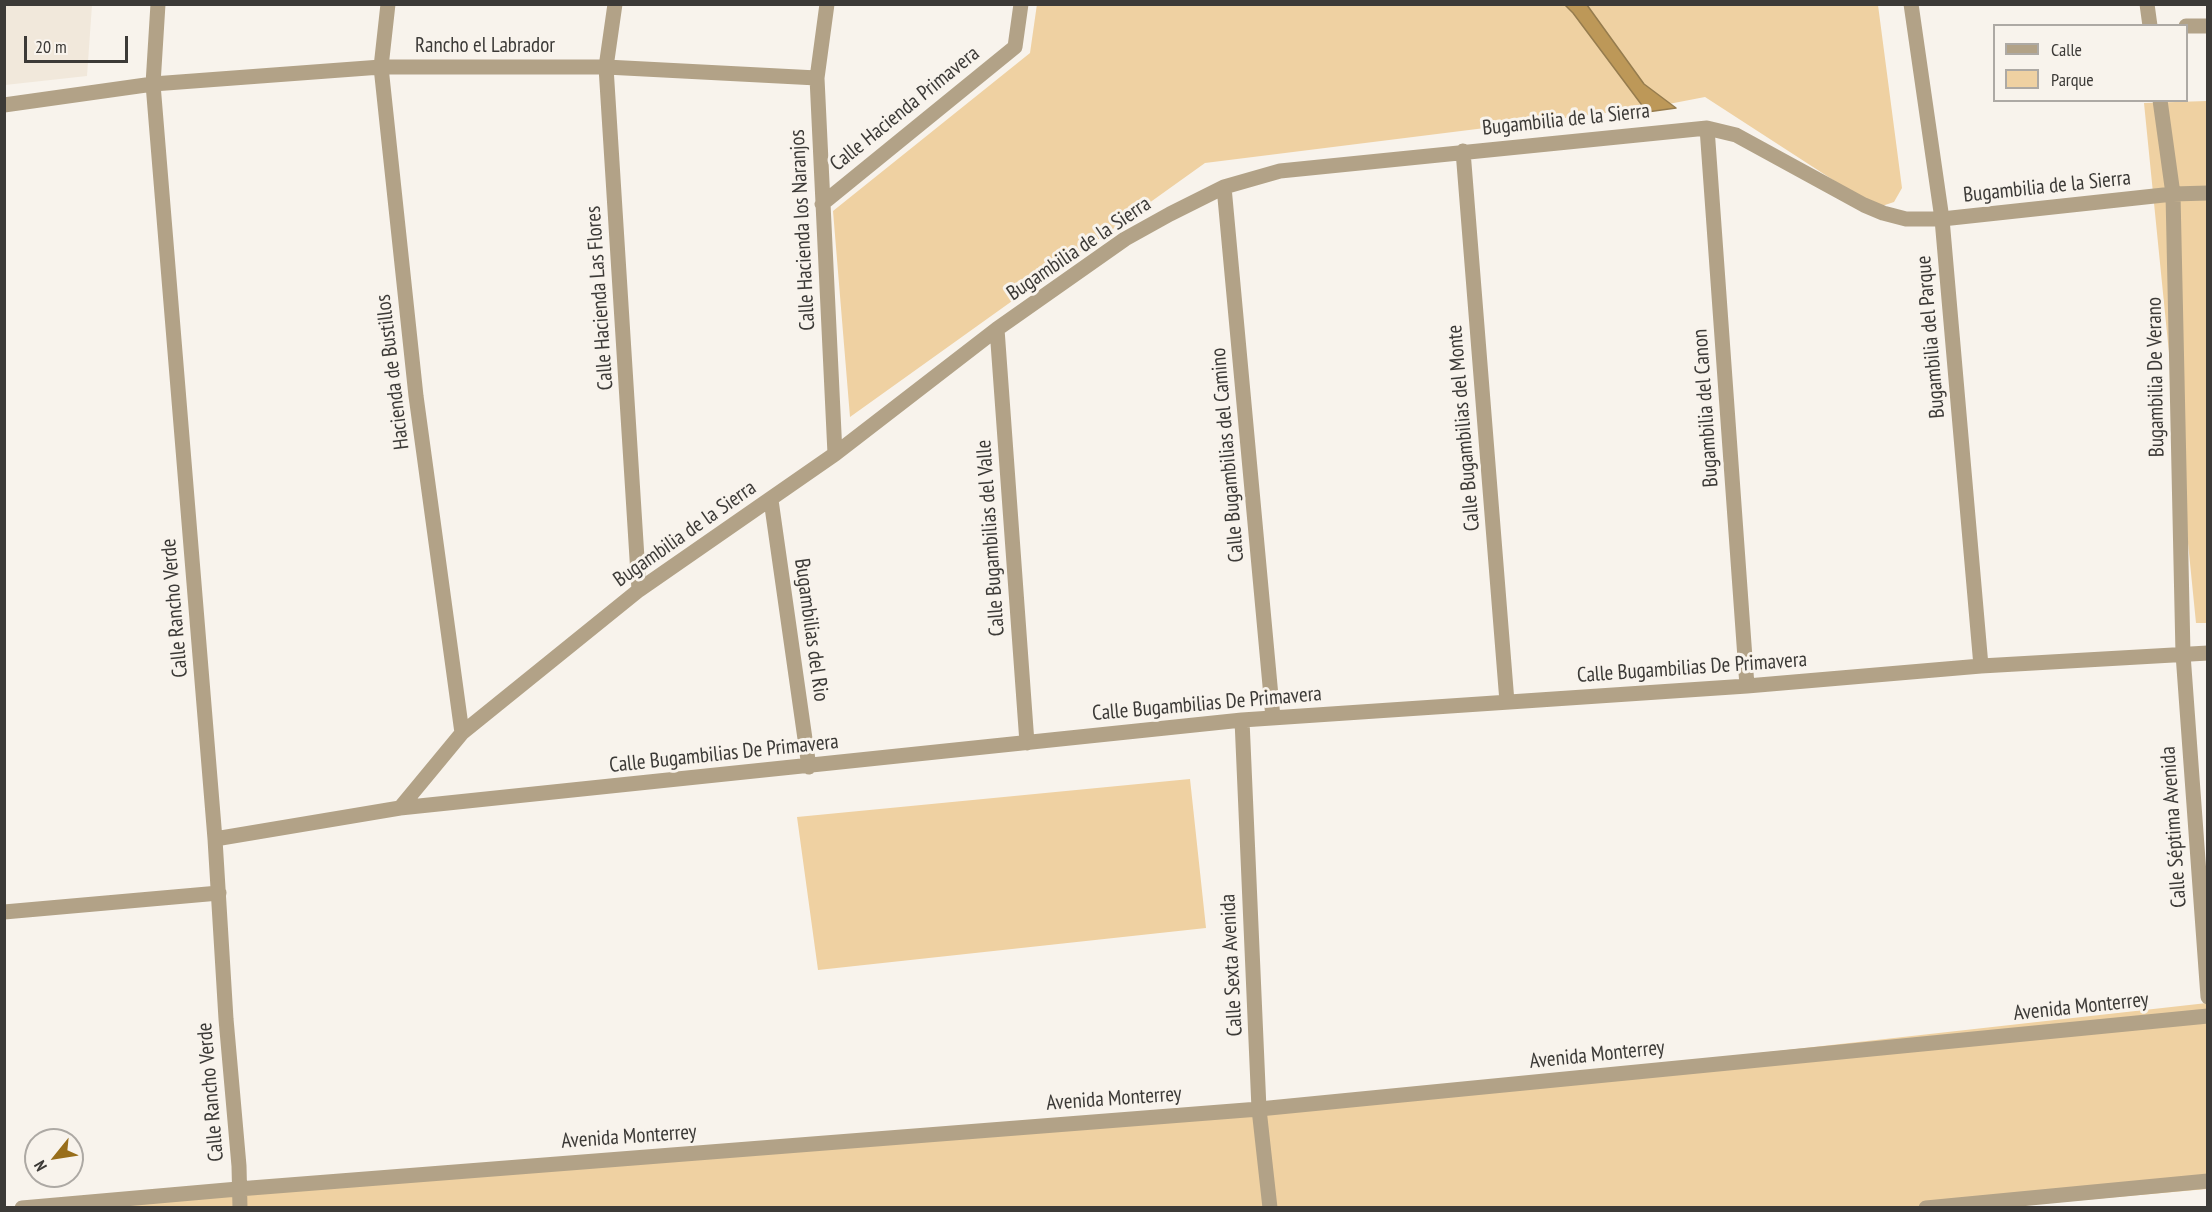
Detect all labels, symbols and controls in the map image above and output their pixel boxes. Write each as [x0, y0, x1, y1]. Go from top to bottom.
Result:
scale bar [27, 24, 130, 62]
legend [1993, 24, 2188, 102]
street label: Rancho el Labrador [415, 33, 555, 59]
text: 20 m [35, 35, 67, 58]
text: Calle [2051, 38, 2082, 61]
street label: Calle Hacienda Primavera [825, 41, 985, 177]
text: Parque [2051, 68, 2094, 91]
street label: Bugambilia de la Sierra [1481, 99, 1651, 141]
street label: Calle Hacienda los Naranjos [785, 129, 821, 331]
street label: Bugambilia de la Sierra [1962, 166, 2132, 208]
street label: Bugambilia de la Sierra [1002, 192, 1156, 306]
street label: Calle Hacienda Las Flores [581, 205, 619, 391]
street label: Bugambilia del Parque [1911, 255, 1951, 419]
street label: Hacienda de Bustillos [371, 293, 415, 451]
street label: Bugambilia De Verano [2142, 297, 2170, 457]
street label: Calle Bugambilias del Monte [1442, 324, 1486, 532]
street label: Bugambilia del Canon [1688, 328, 1724, 488]
street label: Calle Bugambilias del Camino [1206, 347, 1250, 563]
street label: Calle Bugambilias del Valle [972, 439, 1010, 637]
street label: Bugambilia de la Sierra [609, 475, 761, 593]
street label: Calle Rancho Verde [156, 537, 194, 679]
street label: Bugambilias del Rio [788, 557, 834, 703]
street label: Calle Bugambilias De Primavera [1576, 647, 1808, 689]
street label: Calle Bugambilias De Primavera [1091, 681, 1323, 727]
street label: Calle Bugambilias De Primavera [608, 729, 840, 779]
street label: Calle Séptima Avenida [2156, 745, 2192, 909]
street label: Calle Sexta Avenida [1216, 893, 1248, 1037]
street label: Avenida Monterrey [2012, 987, 2150, 1027]
street label: Calle Rancho Verde [192, 1021, 230, 1163]
street label: Avenida Monterrey [1528, 1035, 1666, 1075]
street label: Avenida Monterrey [1046, 1082, 1182, 1116]
street label: Avenida Monterrey [561, 1120, 697, 1154]
north arrow [24, 1128, 84, 1188]
text: N [29, 1157, 51, 1175]

